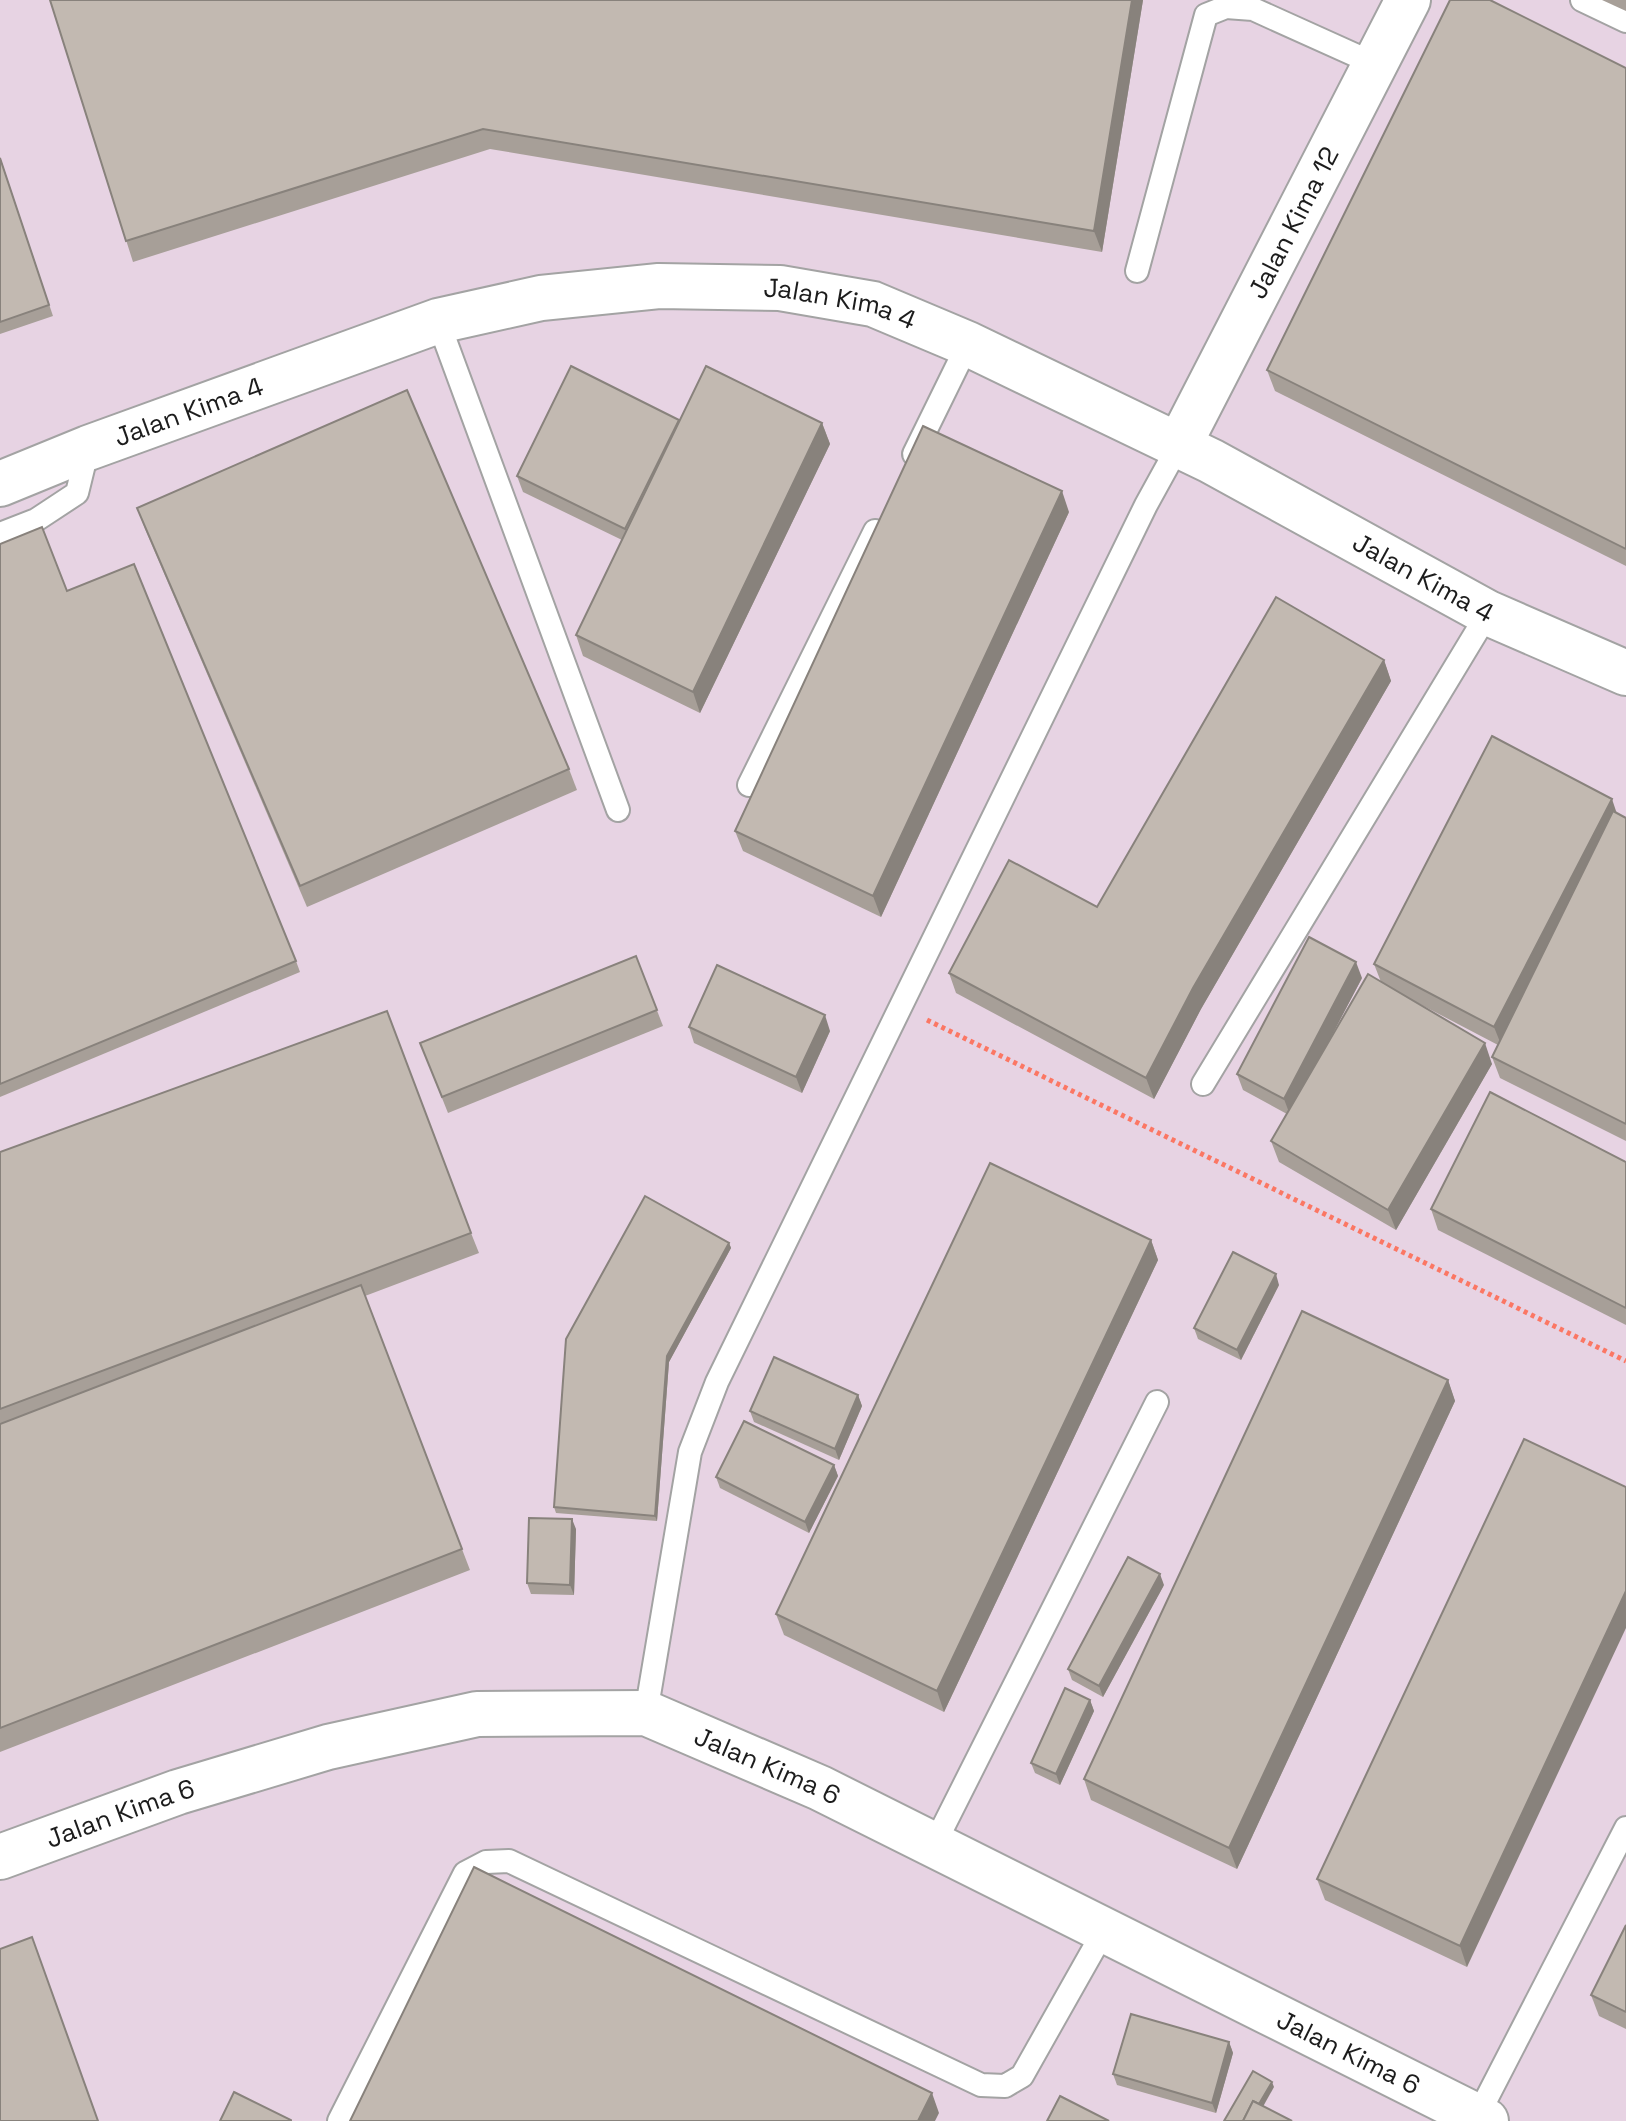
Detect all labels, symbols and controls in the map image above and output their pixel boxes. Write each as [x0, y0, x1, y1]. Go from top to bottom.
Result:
street label: Jalan Kima 12 [1240, 141, 1347, 305]
street label: Jalan Kima 4 [763, 271, 921, 337]
street label: Jalan Kima 4 [109, 369, 268, 454]
street label: Jalan Kima 4 [1347, 525, 1500, 630]
street label: Jalan Kima 6 [689, 1719, 846, 1812]
street label: Jalan Kima 6 [41, 1771, 199, 1856]
street label: Jalan Kima 6 [1271, 2002, 1426, 2102]

